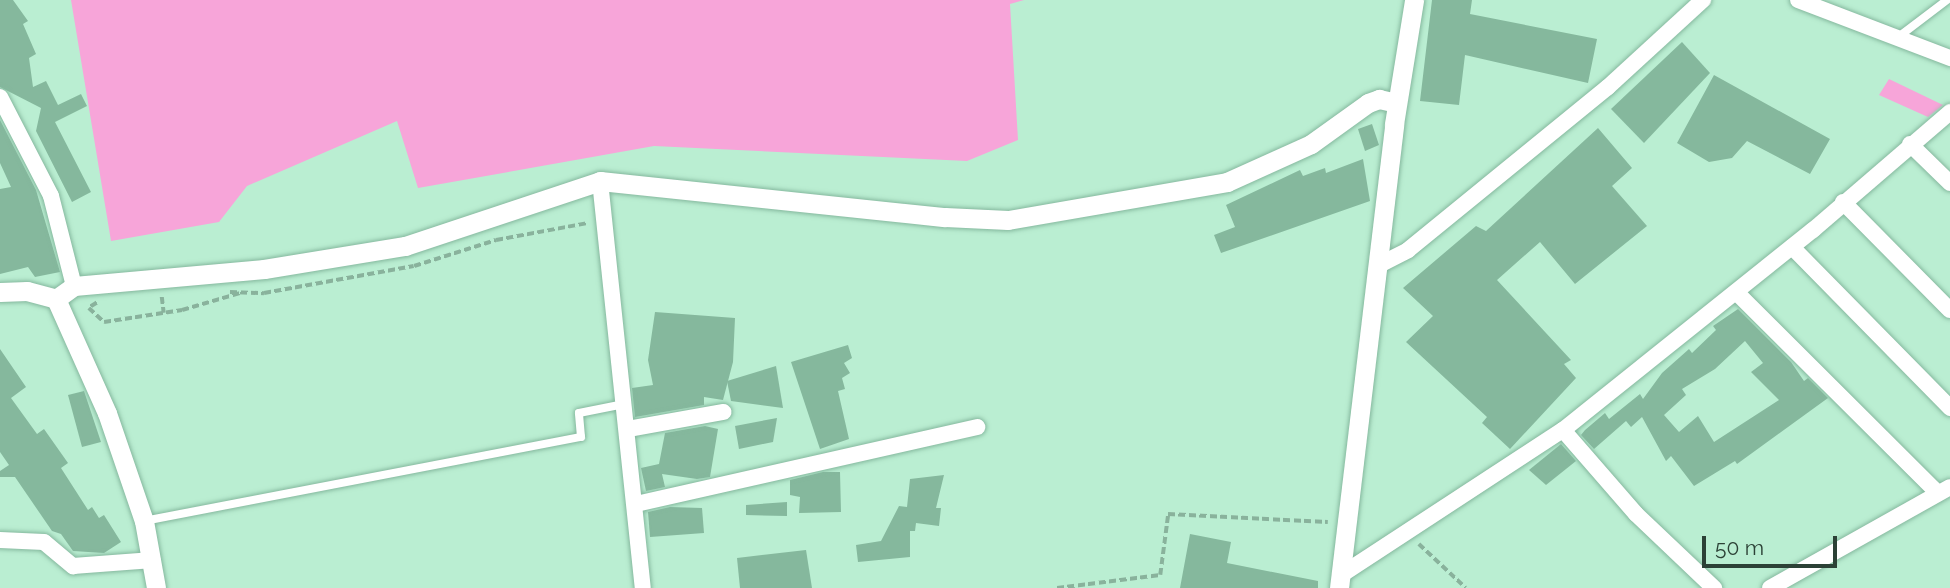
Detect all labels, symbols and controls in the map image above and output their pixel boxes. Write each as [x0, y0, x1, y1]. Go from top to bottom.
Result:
scale bar [1705, 522, 1840, 566]
text: 50 m [1715, 535, 1764, 560]

